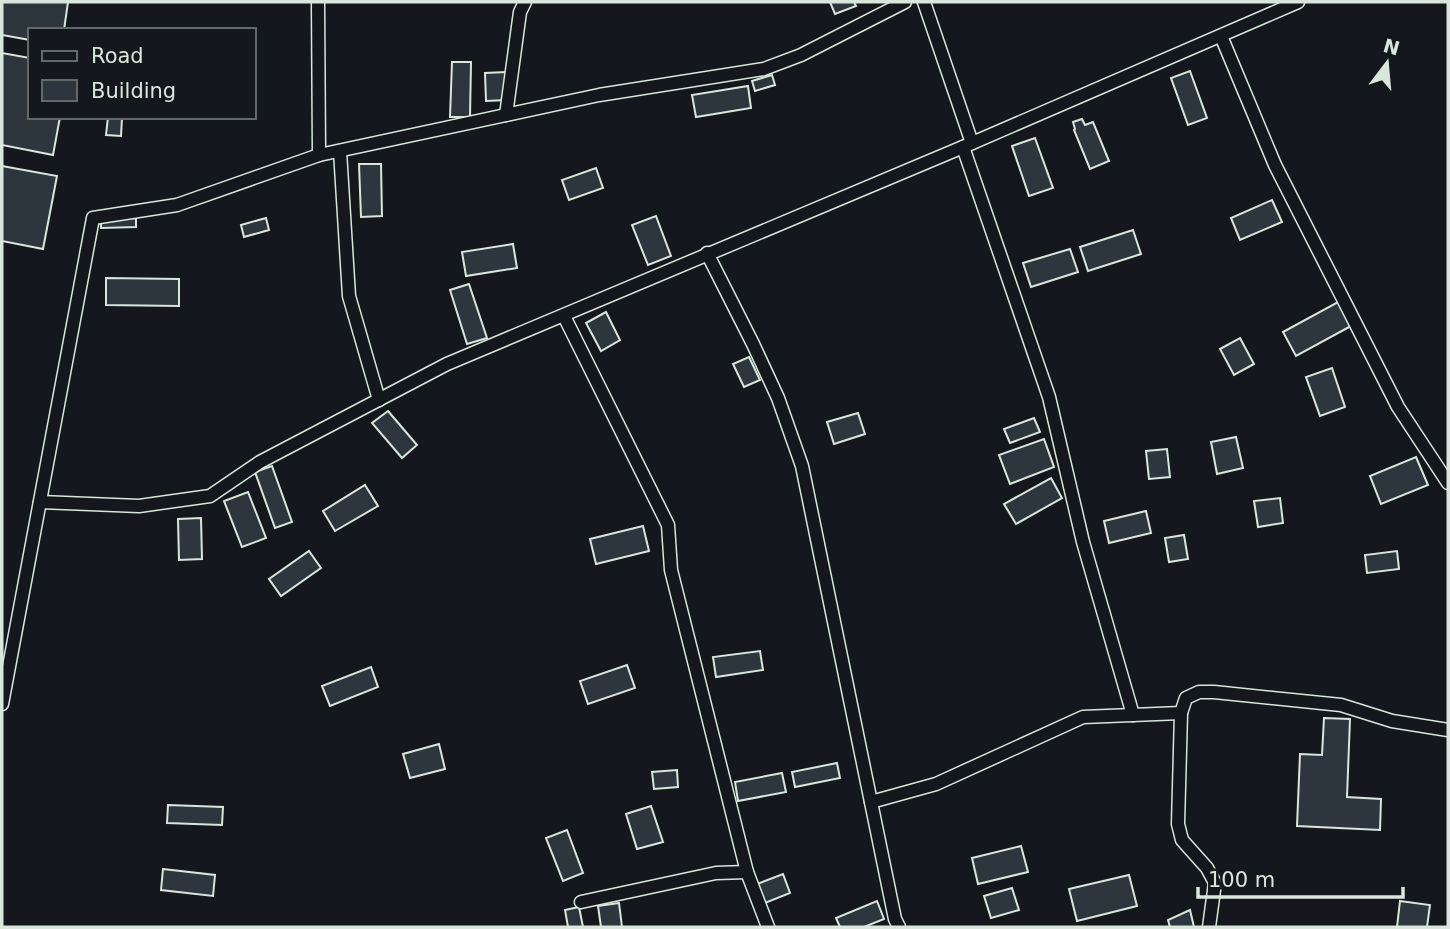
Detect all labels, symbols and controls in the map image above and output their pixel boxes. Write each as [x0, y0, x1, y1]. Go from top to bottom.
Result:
legend [28, 28, 256, 119]
north arrow [1352, 28, 1422, 98]
text: N [1381, 34, 1402, 59]
text: Road [91, 44, 144, 68]
text: Building [91, 79, 176, 103]
scale bar [1198, 856, 1403, 900]
text: 100 m [1208, 868, 1275, 892]

